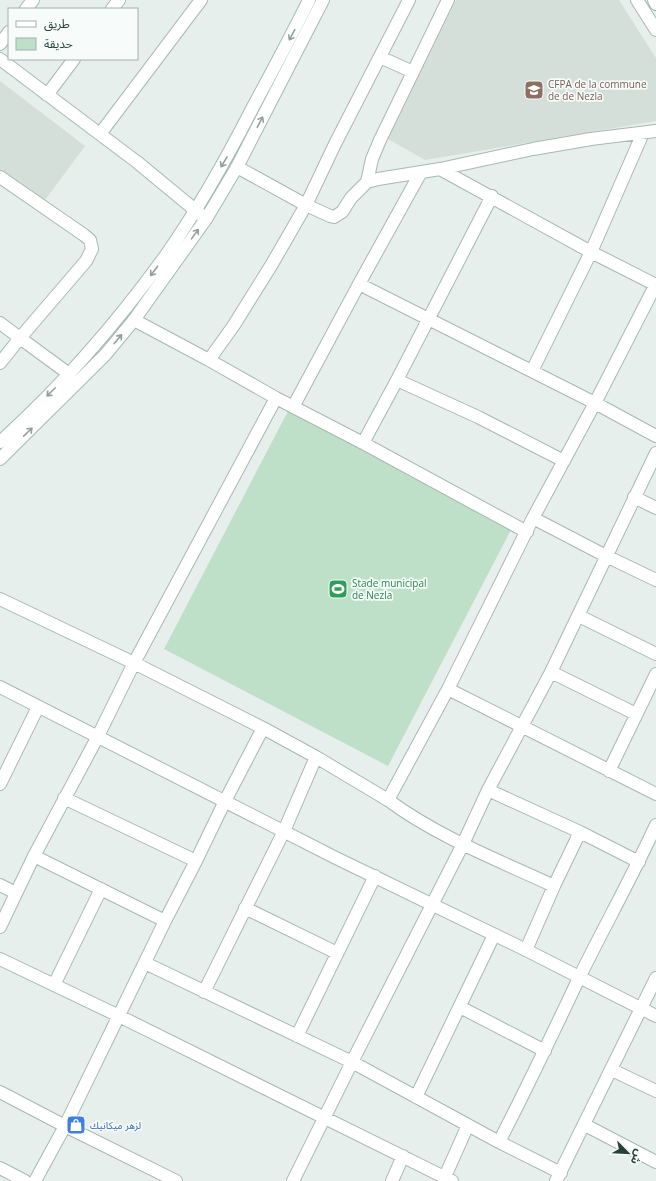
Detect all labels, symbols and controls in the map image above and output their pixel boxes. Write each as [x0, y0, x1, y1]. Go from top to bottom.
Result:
legend [8, 8, 138, 60]
text: طريق [44, 15, 70, 32]
one-way arrow [287, 29, 295, 41]
text: حديقة [44, 35, 73, 52]
place label: CFPA de la commune de de Nezla [548, 77, 647, 103]
school or university icon: CFPA de la commune de de Nezla [523, 79, 545, 101]
one-way arrow [257, 116, 265, 128]
one-way arrow [219, 156, 227, 168]
one-way arrow [191, 229, 199, 240]
one-way arrow [149, 266, 158, 277]
one-way arrow [114, 333, 123, 344]
one-way arrow [46, 387, 56, 396]
one-way arrow [23, 427, 33, 437]
place label: Stade municipal de Nezla [352, 576, 427, 602]
sports icon: Stade municipal de Nezla [327, 578, 349, 600]
shop icon: لزهر ميكانيك [65, 1114, 87, 1136]
place label: لزهر ميكانيك [90, 1118, 141, 1132]
north arrow [608, 1133, 648, 1173]
text: ش [628, 1147, 648, 1167]

